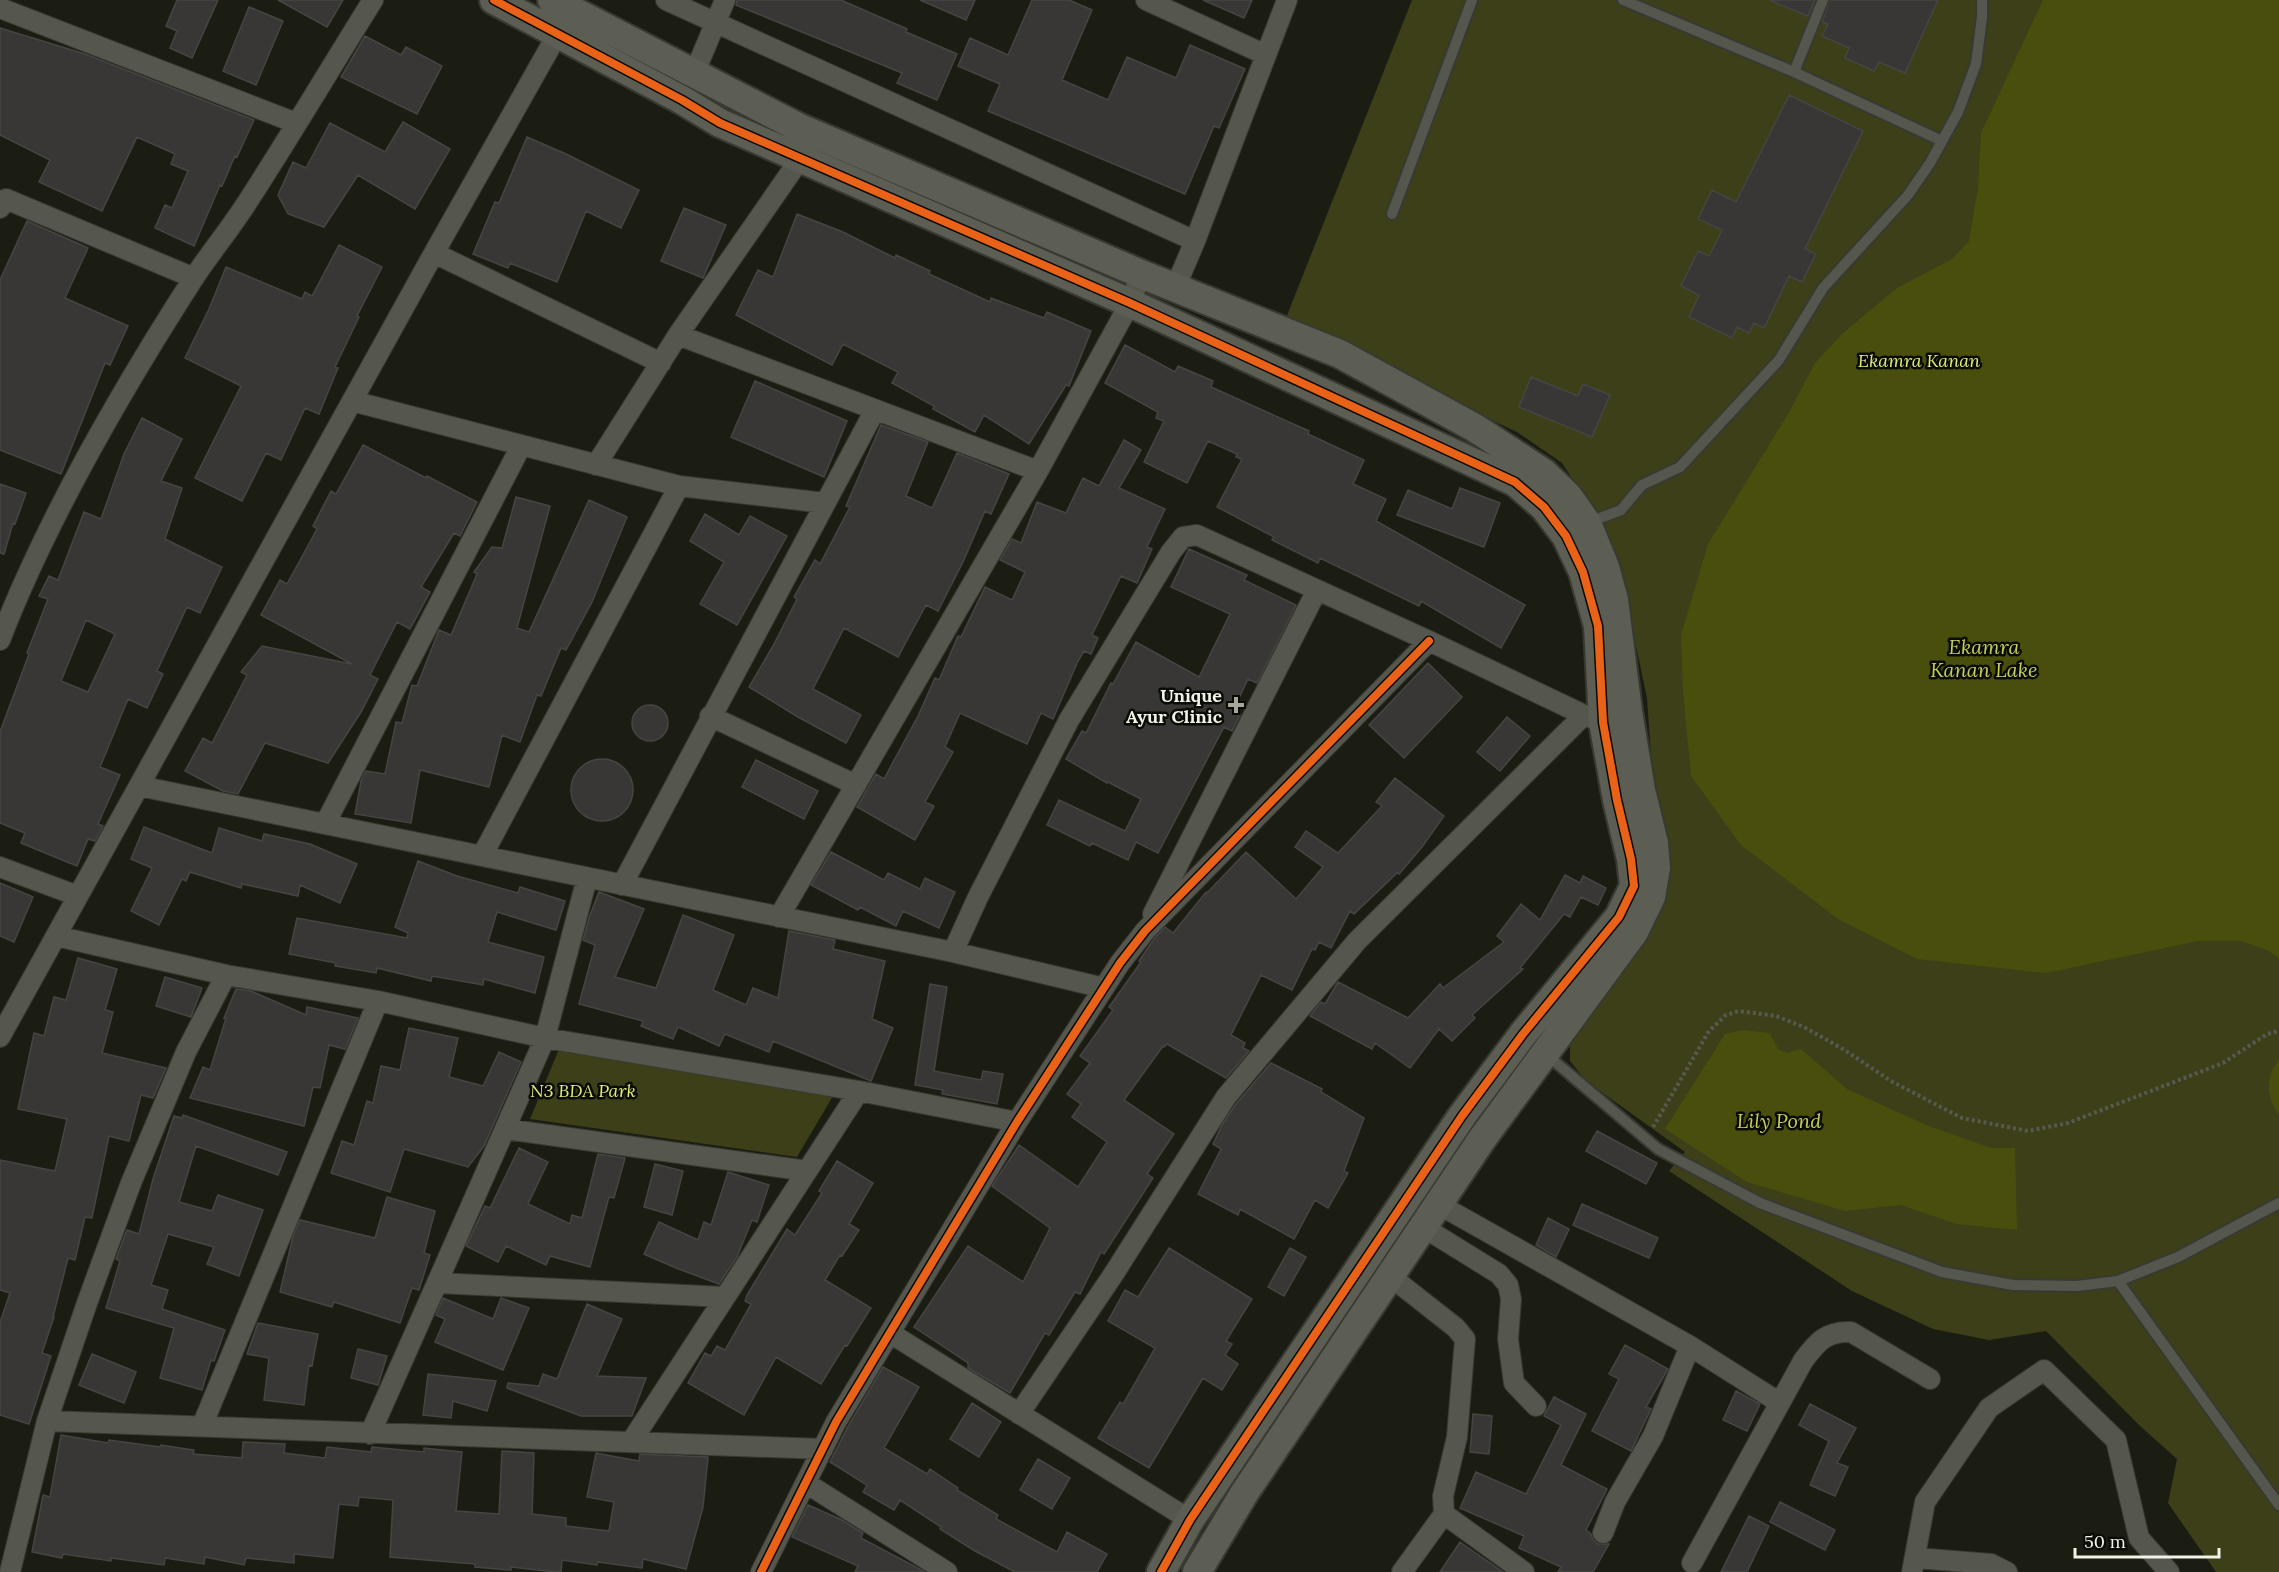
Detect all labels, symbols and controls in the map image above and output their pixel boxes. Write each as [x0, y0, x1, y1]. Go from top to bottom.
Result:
park label: Ekamra Kanan [1858, 349, 1980, 372]
water label: Ekamra Kanan Lake [1930, 634, 2038, 682]
place label: Unique Ayur Clinic [1126, 684, 1223, 728]
marker: Unique Ayur Clinic [1227, 696, 1245, 714]
park label: N3 BDA Park [530, 1079, 636, 1102]
water label: Lily Pond [1737, 1108, 1822, 1133]
scale bar [2075, 1521, 2219, 1559]
text: 50 m [2084, 1530, 2126, 1553]

